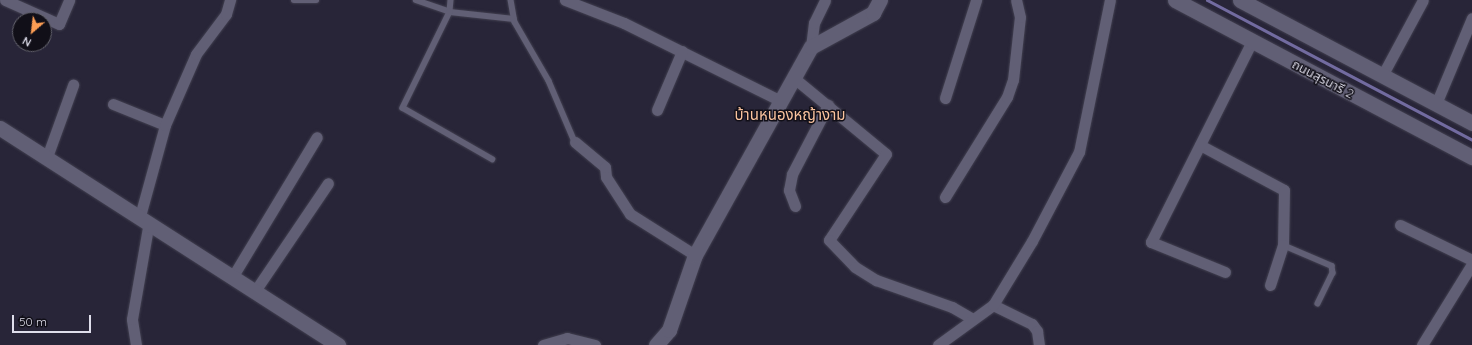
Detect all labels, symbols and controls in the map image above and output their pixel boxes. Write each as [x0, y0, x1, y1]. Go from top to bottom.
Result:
north arrow [12, 12, 52, 52]
text: N [20, 34, 34, 50]
street label: ถนนสุรนารี 2 [1289, 56, 1357, 102]
district label: บ้านหนองหญ้างาม [735, 106, 845, 124]
scale bar [14, 307, 93, 333]
text: 50 m [19, 314, 47, 329]

